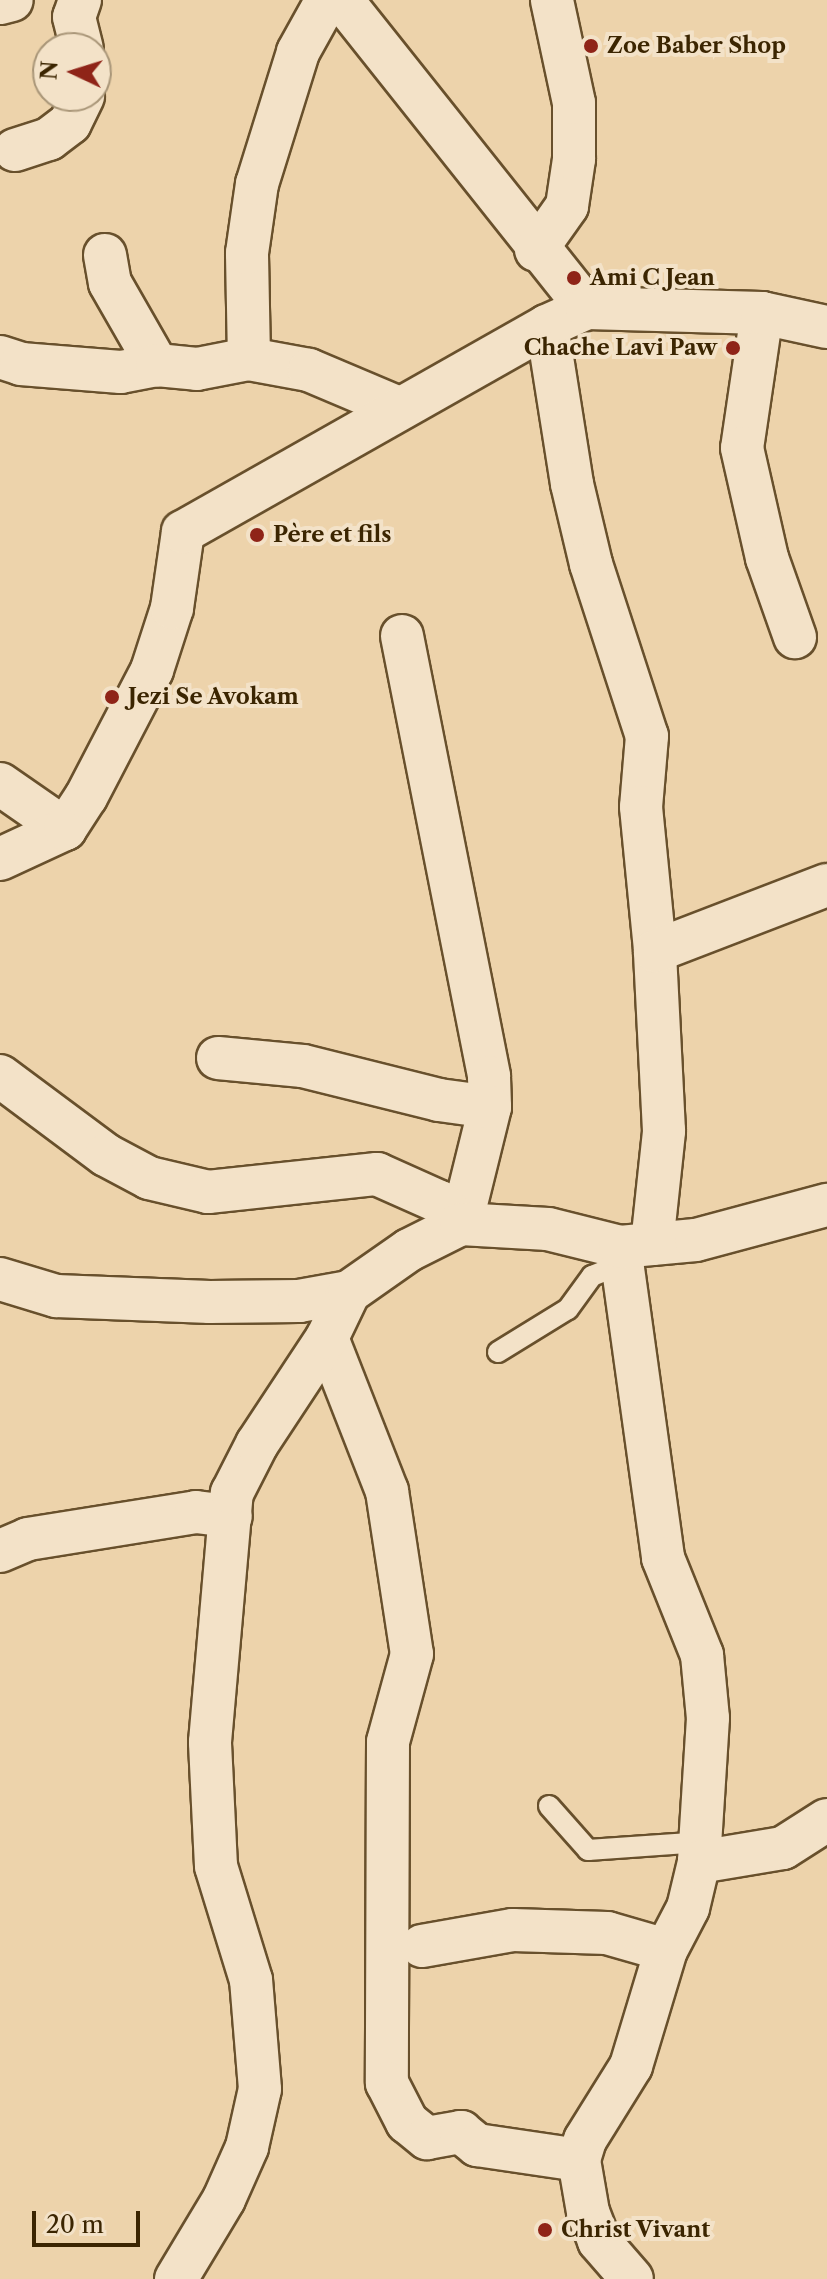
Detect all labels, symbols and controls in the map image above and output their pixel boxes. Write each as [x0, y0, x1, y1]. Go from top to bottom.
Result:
north arrow [32, 32, 112, 112]
place label: Zoe Baber Shop [607, 33, 786, 59]
marker: Zoe Baber Shop [582, 37, 600, 55]
text: N [35, 60, 64, 81]
place label: Ami C Jean [590, 265, 715, 291]
marker: Ami C Jean [565, 269, 583, 287]
place label: Chache Lavi Paw [524, 335, 717, 361]
marker: Chache Lavi Paw [724, 339, 742, 357]
place label: Père et fils [273, 522, 392, 548]
marker: Père et fils [248, 526, 266, 544]
place label: Jezi Se Avokam [128, 684, 300, 710]
marker: Jezi Se Avokam [103, 688, 121, 706]
scale bar [36, 2195, 144, 2245]
text: 20 m [46, 2210, 104, 2239]
place label: Christ Vivant [561, 2217, 711, 2243]
marker: Christ Vivant [536, 2221, 554, 2239]

